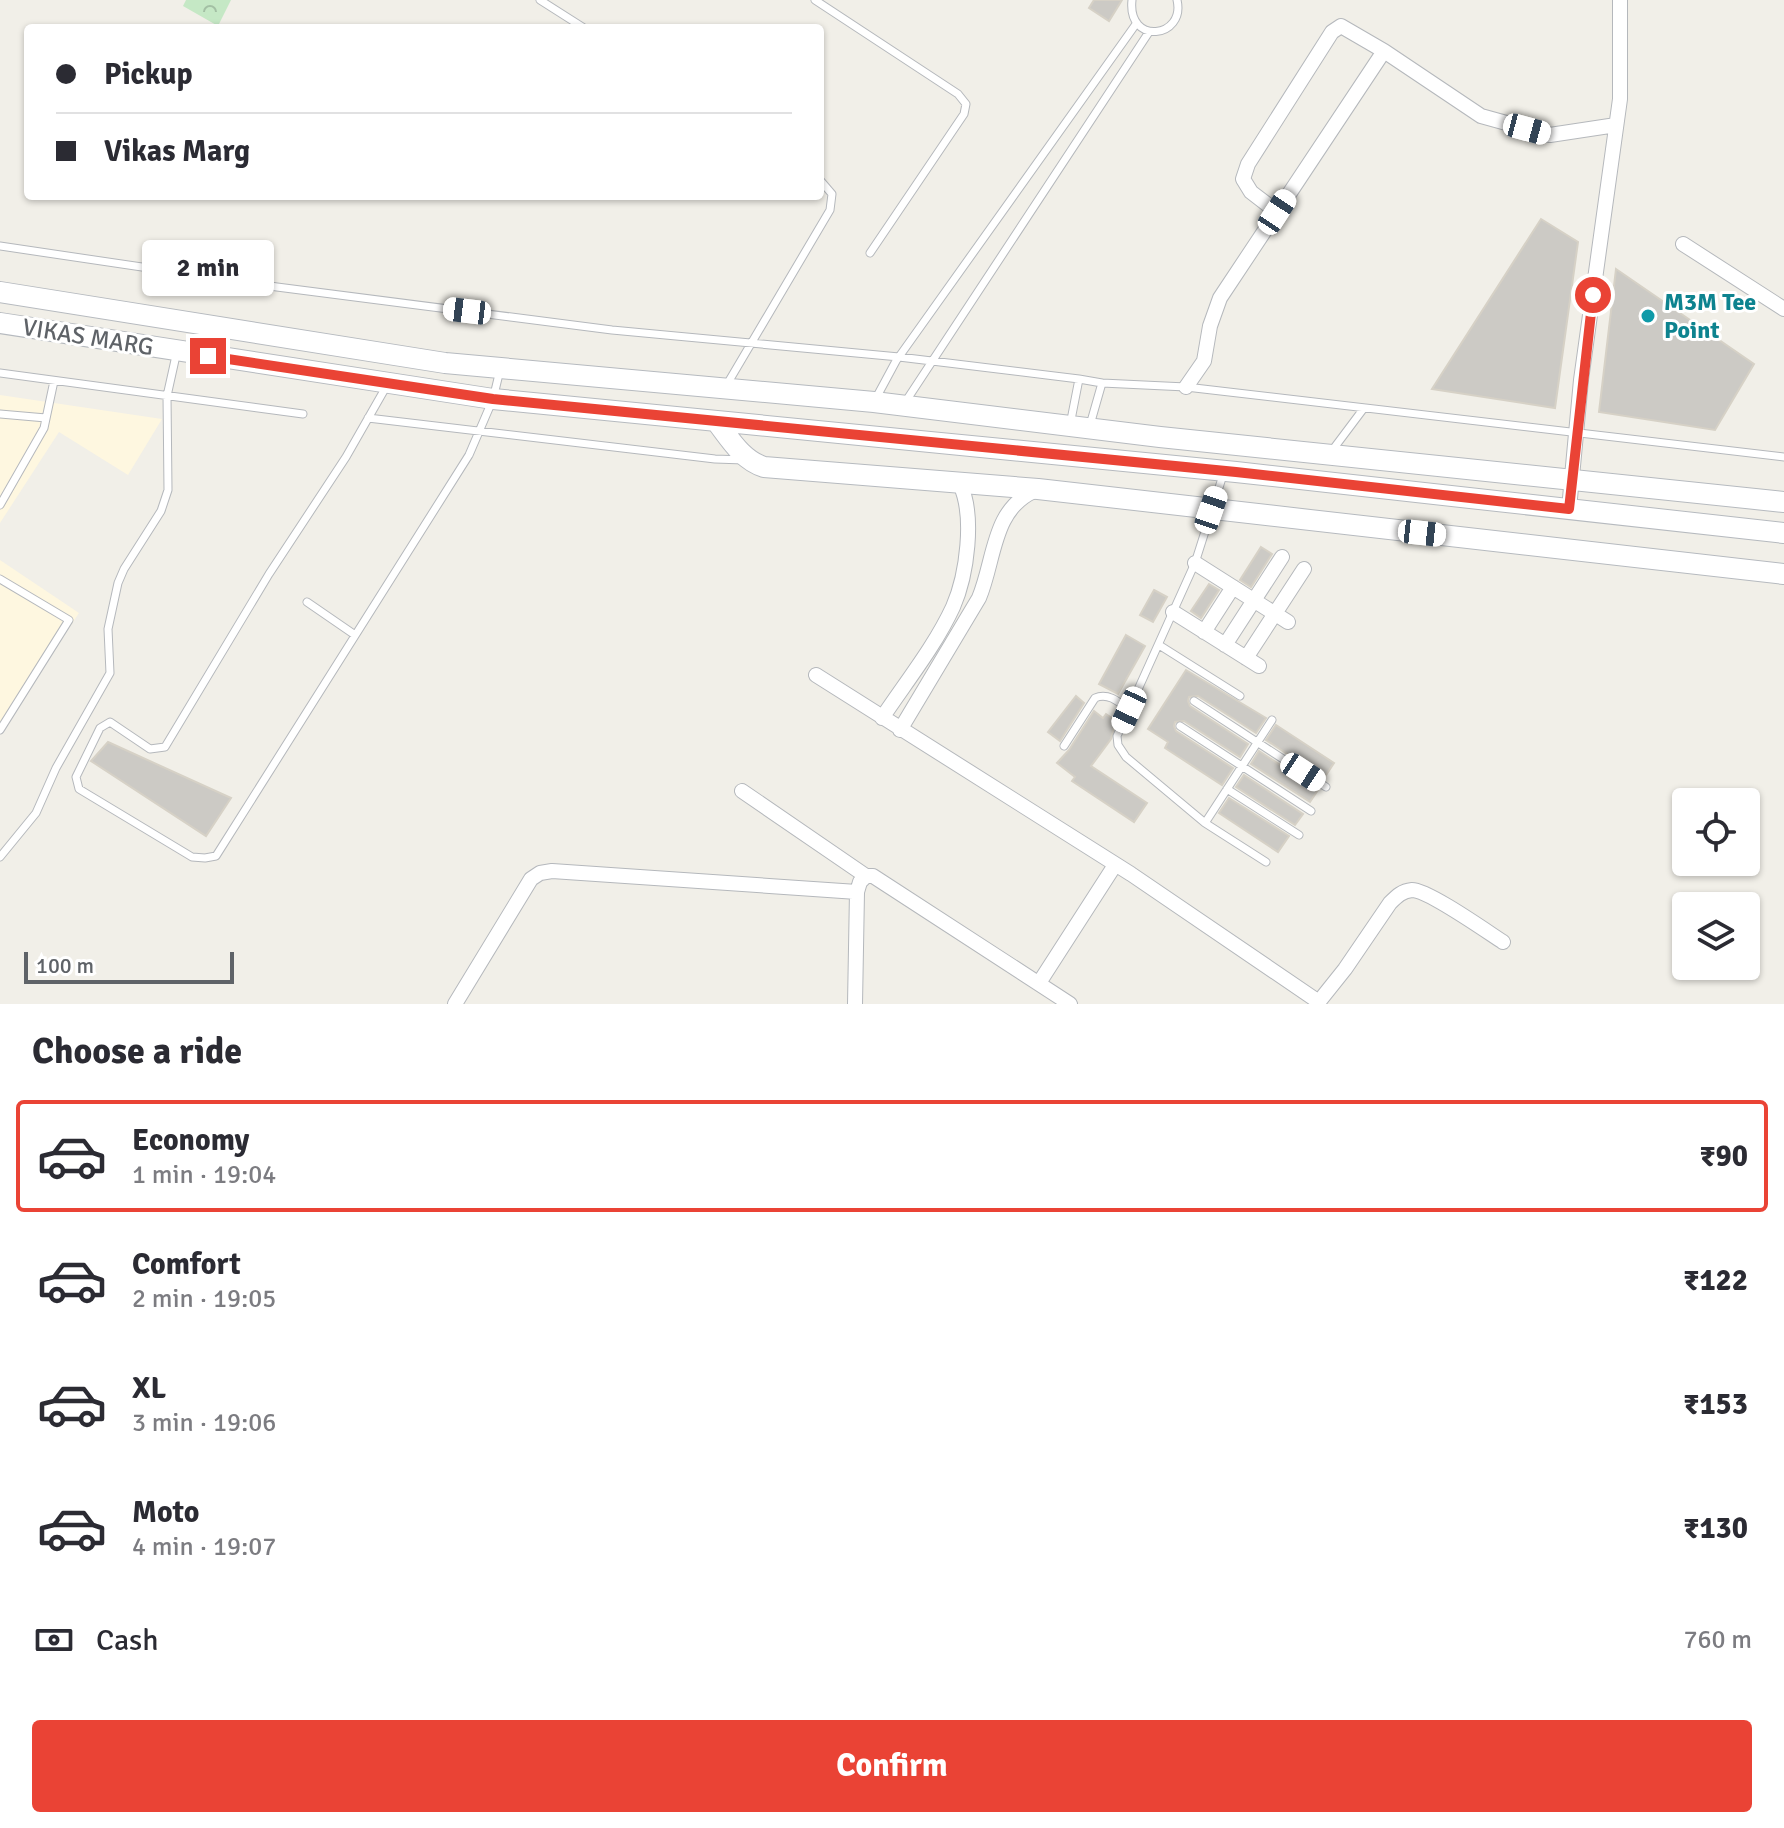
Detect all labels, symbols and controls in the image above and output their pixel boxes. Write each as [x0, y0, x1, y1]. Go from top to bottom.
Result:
text: Pickup [104, 56, 193, 93]
car [1501, 111, 1553, 147]
text: Vikas Marg [104, 133, 250, 170]
car [1254, 185, 1300, 239]
callout: 2 min [142, 240, 274, 296]
text: 2 min [177, 252, 239, 284]
route start [1575, 277, 1611, 313]
place label: M3M Tee Point [1664, 287, 1756, 345]
car [442, 296, 492, 326]
marker: M3M Tee Point [1639, 307, 1657, 325]
street label: VIKAS MARG [20, 312, 156, 362]
route end [190, 338, 226, 374]
car [1192, 483, 1230, 537]
car [1397, 519, 1447, 547]
car [1108, 683, 1150, 737]
car [1276, 749, 1330, 795]
map controls [1672, 788, 1760, 980]
button: locate [1672, 788, 1760, 876]
button: layers [1672, 892, 1760, 980]
scale bar [24, 948, 234, 984]
text: 100 m [36, 952, 94, 979]
text: Choose a ride [32, 1029, 242, 1074]
icon: car [36, 1120, 108, 1192]
text: Economy [132, 1122, 249, 1159]
text: ₹90 [1699, 1138, 1748, 1175]
text: 1 min · 19:04 [132, 1159, 276, 1191]
icon: car [36, 1244, 108, 1316]
text: Comfort [132, 1246, 241, 1283]
text: ₹122 [1683, 1262, 1748, 1299]
text: 2 min · 19:05 [132, 1283, 276, 1315]
icon: car [36, 1368, 108, 1440]
text: XL [132, 1370, 166, 1407]
text: ₹153 [1683, 1386, 1748, 1423]
text: 3 min · 19:06 [132, 1407, 276, 1439]
icon: car [36, 1492, 108, 1564]
text: Moto [132, 1494, 199, 1531]
text: ₹130 [1683, 1510, 1748, 1547]
text: 4 min · 19:07 [132, 1531, 276, 1563]
icon: cash [32, 1618, 76, 1662]
text: Cash [96, 1622, 159, 1659]
text: 760 m [1683, 1624, 1752, 1656]
button: Confirm [32, 1720, 1752, 1812]

